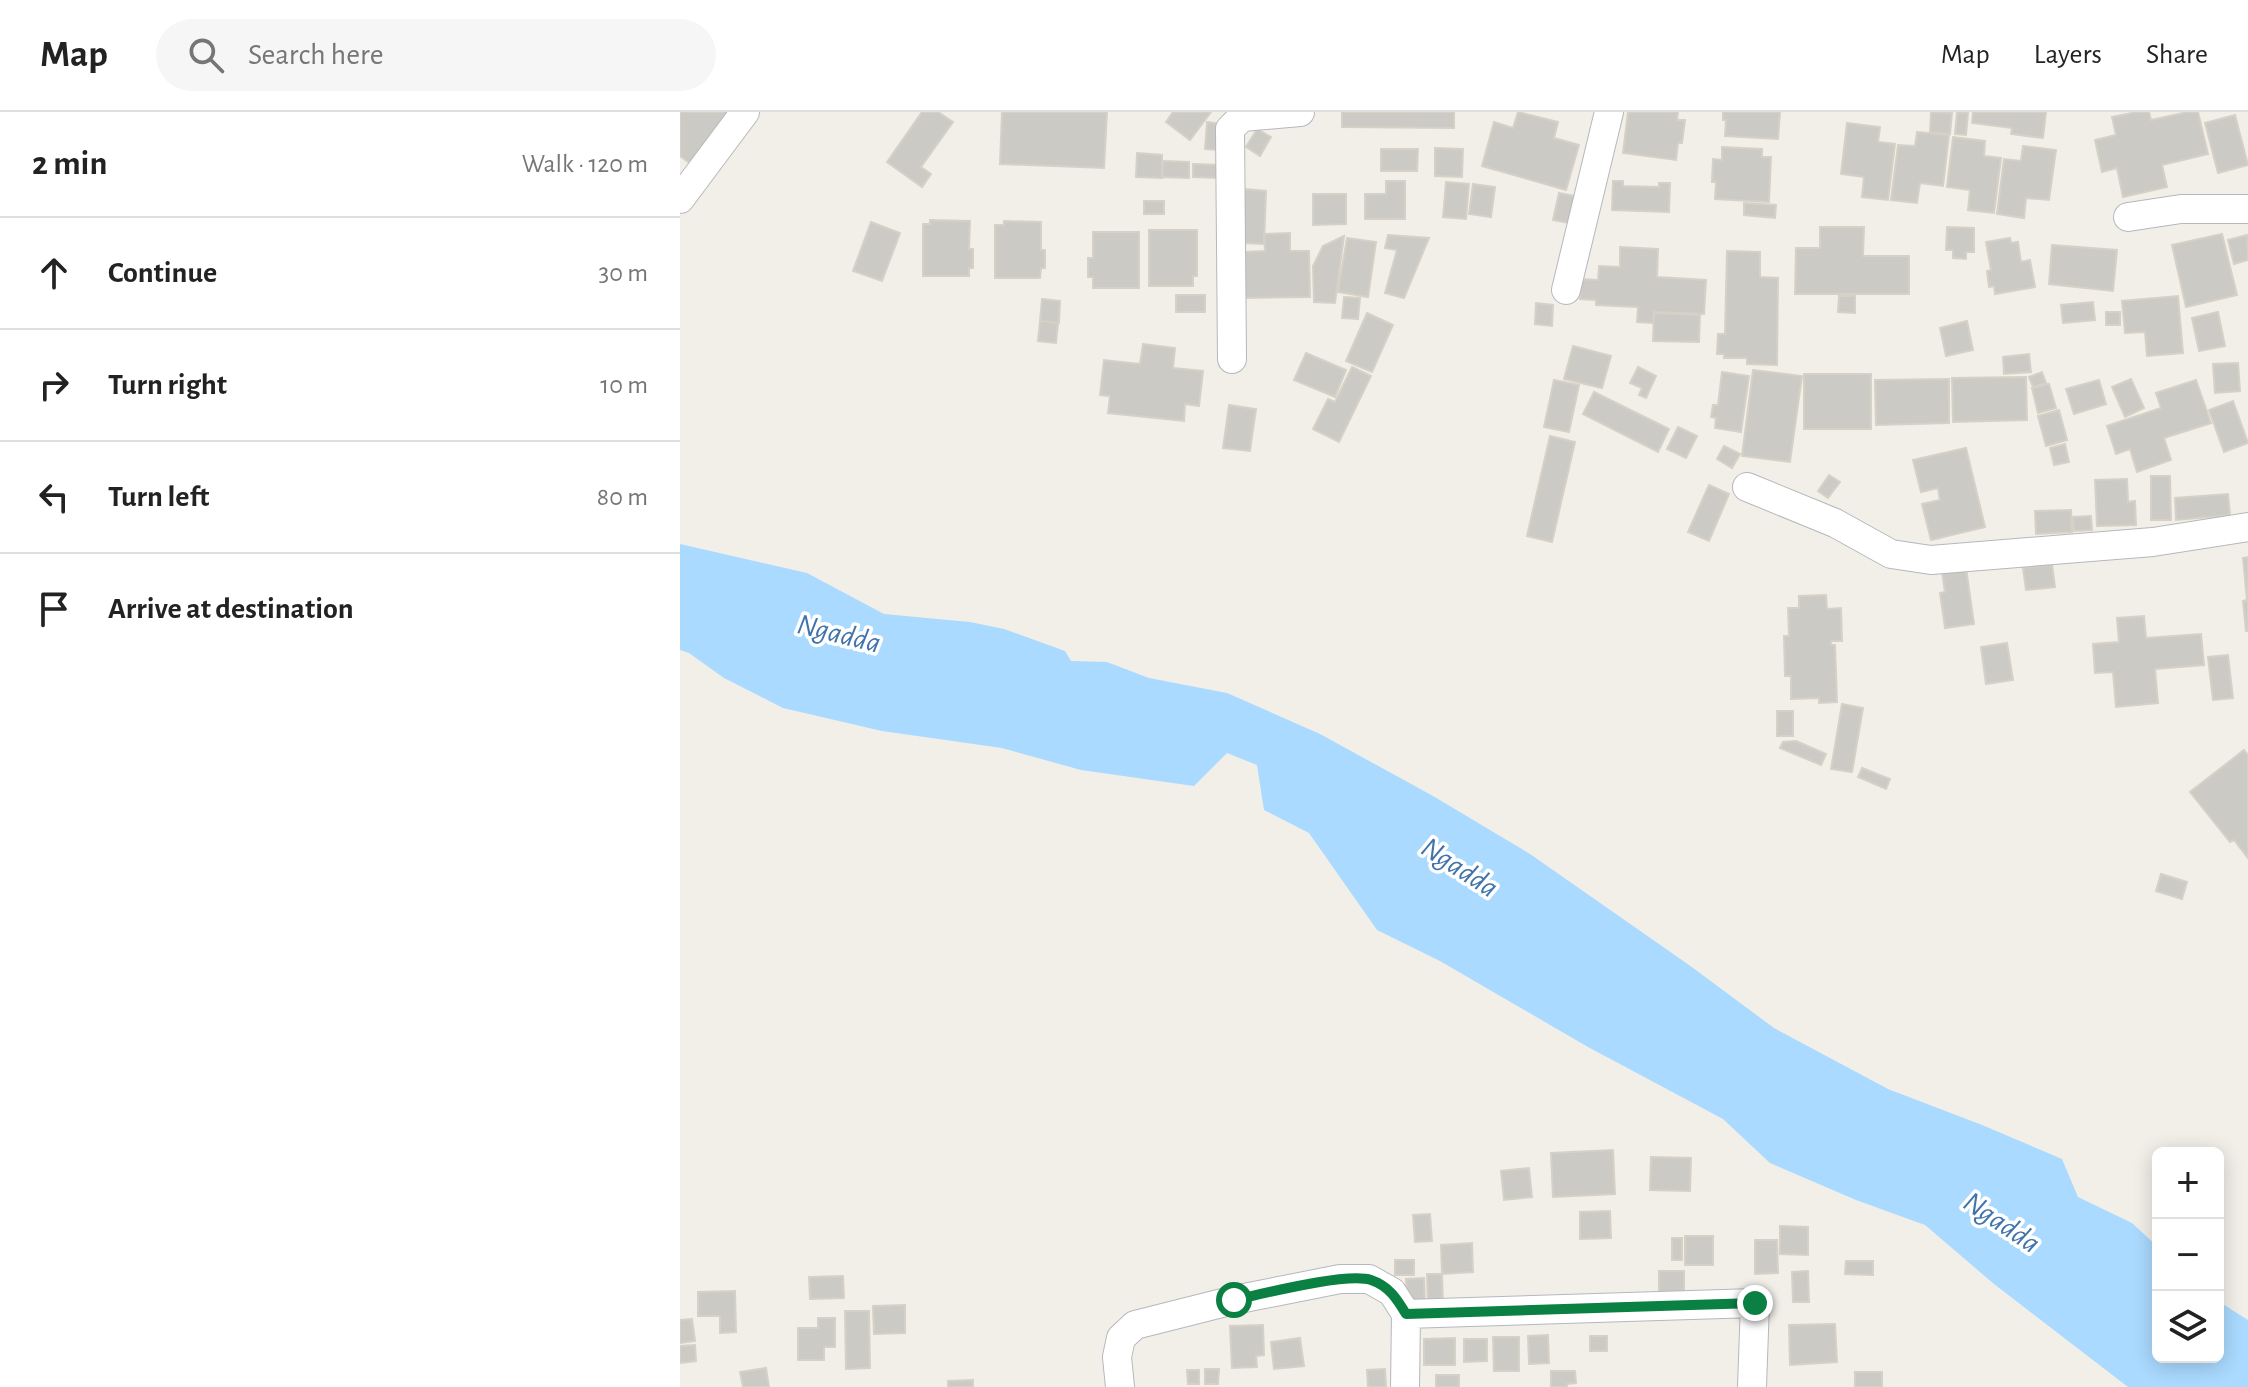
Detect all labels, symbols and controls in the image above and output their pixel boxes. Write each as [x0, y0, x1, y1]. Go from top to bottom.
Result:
search box [156, 19, 716, 91]
icon: search [184, 33, 228, 77]
text: Map [40, 36, 108, 74]
text: Search here [248, 40, 384, 70]
text: Map [1941, 41, 1990, 69]
text: Layers [2034, 41, 2102, 69]
text: Share [2146, 41, 2208, 69]
text: 2 min [32, 147, 107, 181]
text: Walk · 120 m [522, 151, 648, 177]
icon: ahead [32, 251, 76, 295]
text: Continue [108, 258, 217, 288]
text: 30 m [598, 260, 648, 286]
icon: right [32, 363, 76, 407]
text: Turn right [108, 370, 227, 400]
text: 10 m [600, 372, 648, 398]
icon: left [32, 475, 76, 519]
text: Turn left [108, 482, 209, 512]
text: 80 m [597, 484, 648, 510]
icon: arrive [32, 587, 76, 631]
text: Arrive at destination [108, 594, 354, 624]
water label: Ngadda [794, 609, 884, 659]
water label: Ngadda [1416, 832, 1503, 904]
map controls [2152, 1147, 2224, 1363]
button: + [2152, 1147, 2224, 1219]
water label: Ngadda [1958, 1187, 2045, 1259]
button: − [2152, 1219, 2224, 1291]
route start [1216, 1282, 1252, 1318]
route end [1737, 1285, 1773, 1321]
button: layers [2152, 1291, 2224, 1363]

